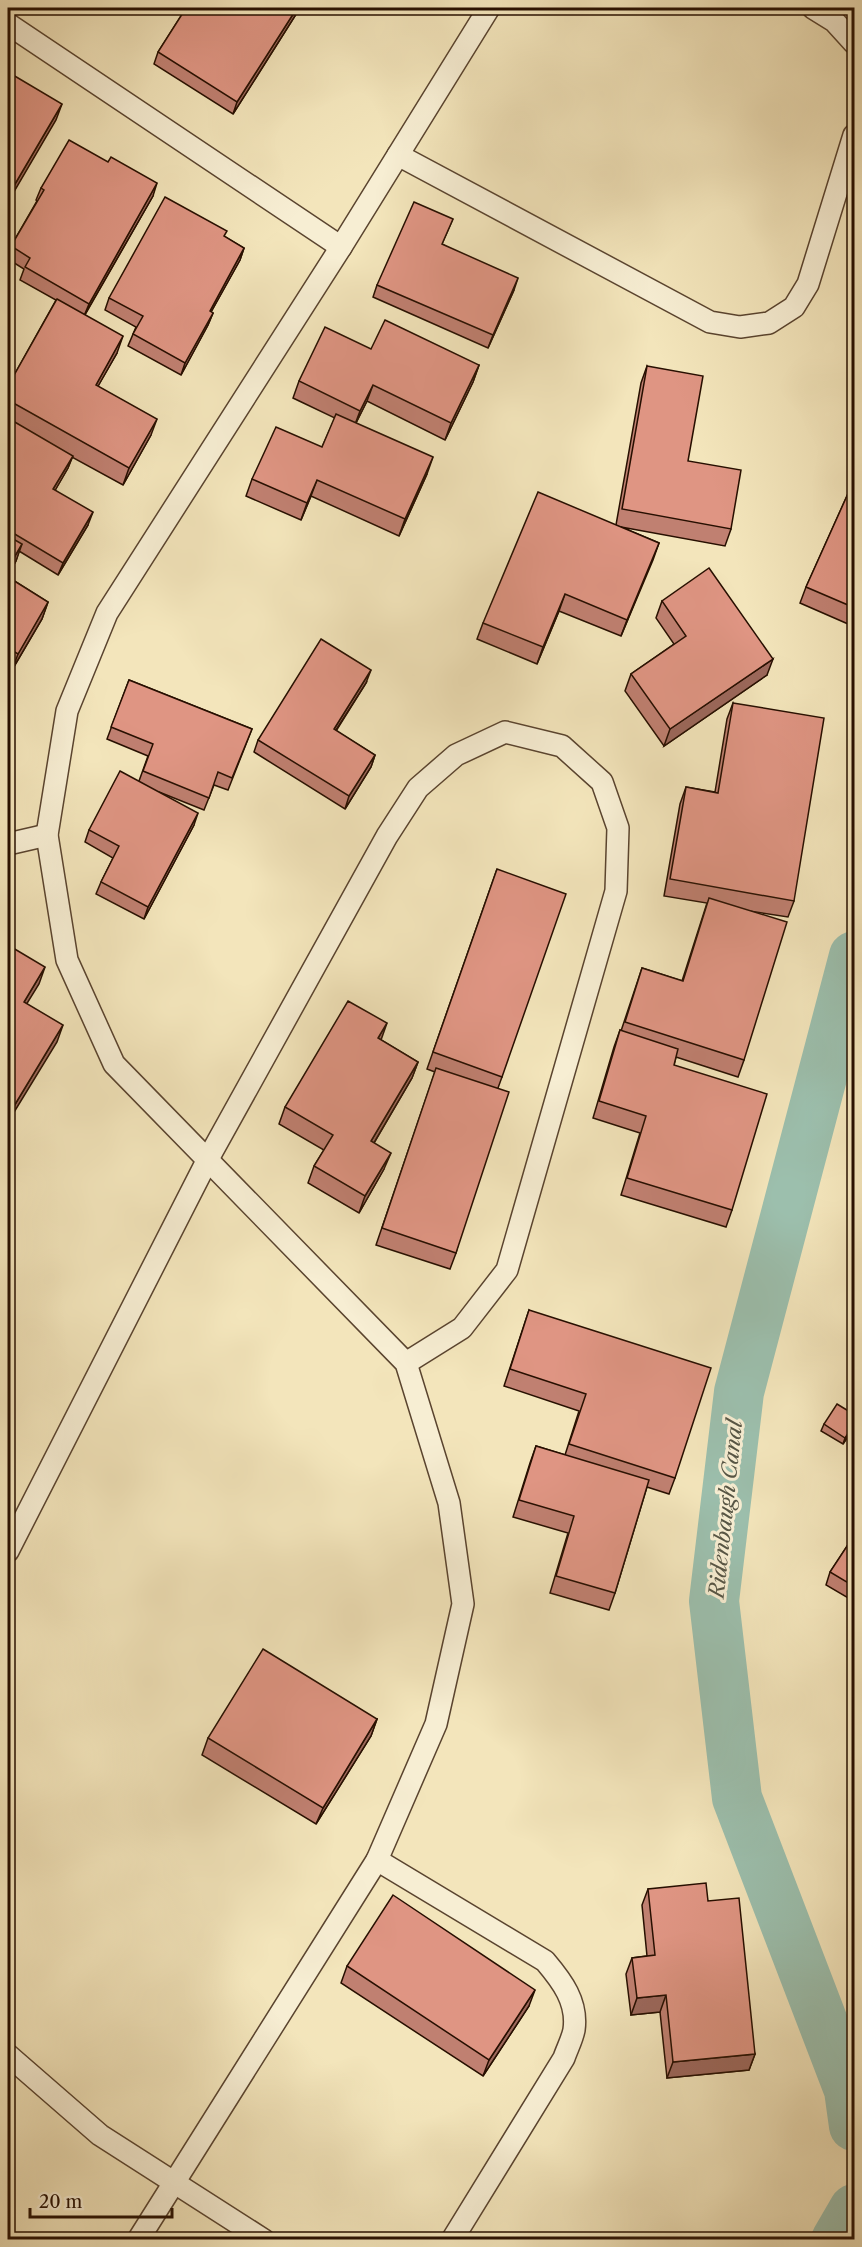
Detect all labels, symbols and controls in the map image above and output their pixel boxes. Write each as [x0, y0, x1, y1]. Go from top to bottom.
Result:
water label: Ridenbaugh Canal [703, 1416, 748, 1601]
scale bar [30, 2181, 172, 2219]
text: 20 m [39, 2191, 83, 2213]

